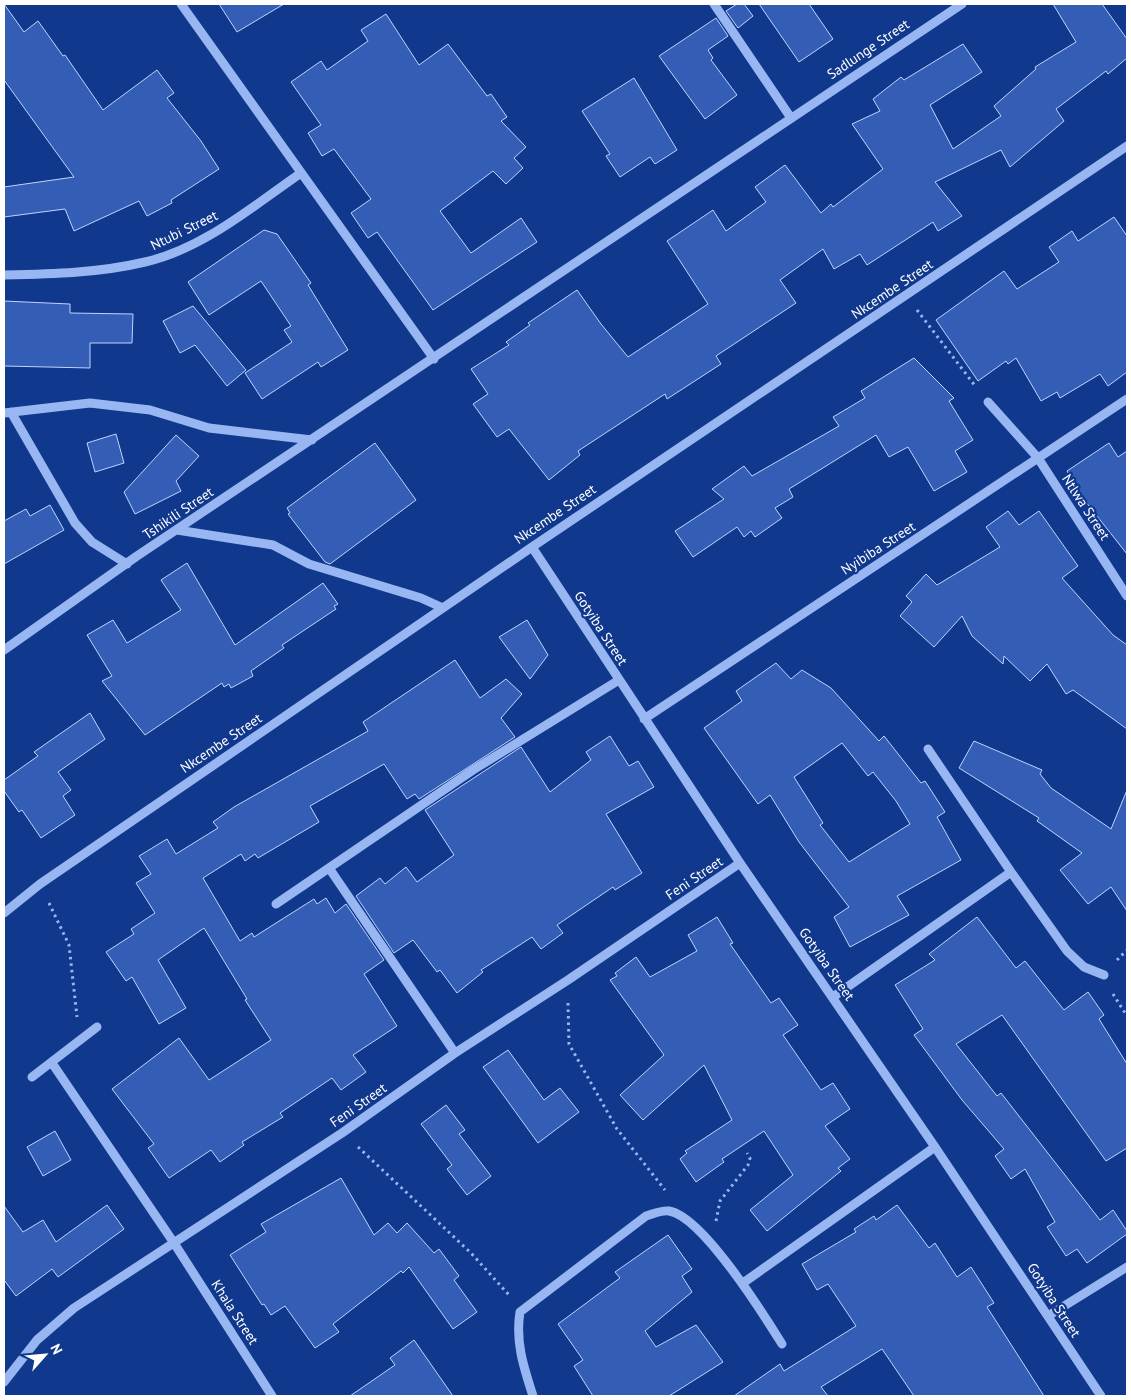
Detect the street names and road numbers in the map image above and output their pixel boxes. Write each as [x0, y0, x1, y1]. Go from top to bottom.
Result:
street label: Sadlunge Street [823, 15, 913, 83]
street label: Ntubi Street [147, 206, 221, 254]
street label: Nkcembe Street [848, 255, 936, 323]
street label: Ntlwa Street [1058, 471, 1114, 544]
street label: Nkcembe Street [511, 480, 599, 548]
street label: Tshikili Street [139, 483, 217, 543]
street label: Nyibiba Street [837, 517, 919, 579]
street label: Gotyiba Street [570, 587, 632, 669]
street label: Nkcembe Street [177, 709, 265, 777]
street label: Feni Street [662, 852, 726, 904]
street label: Gotyiba Street [795, 924, 859, 1004]
street label: Feni Street [326, 1079, 390, 1131]
street label: Gotyiba Street [1023, 1259, 1085, 1341]
street label: Khala Street [207, 1276, 263, 1348]

